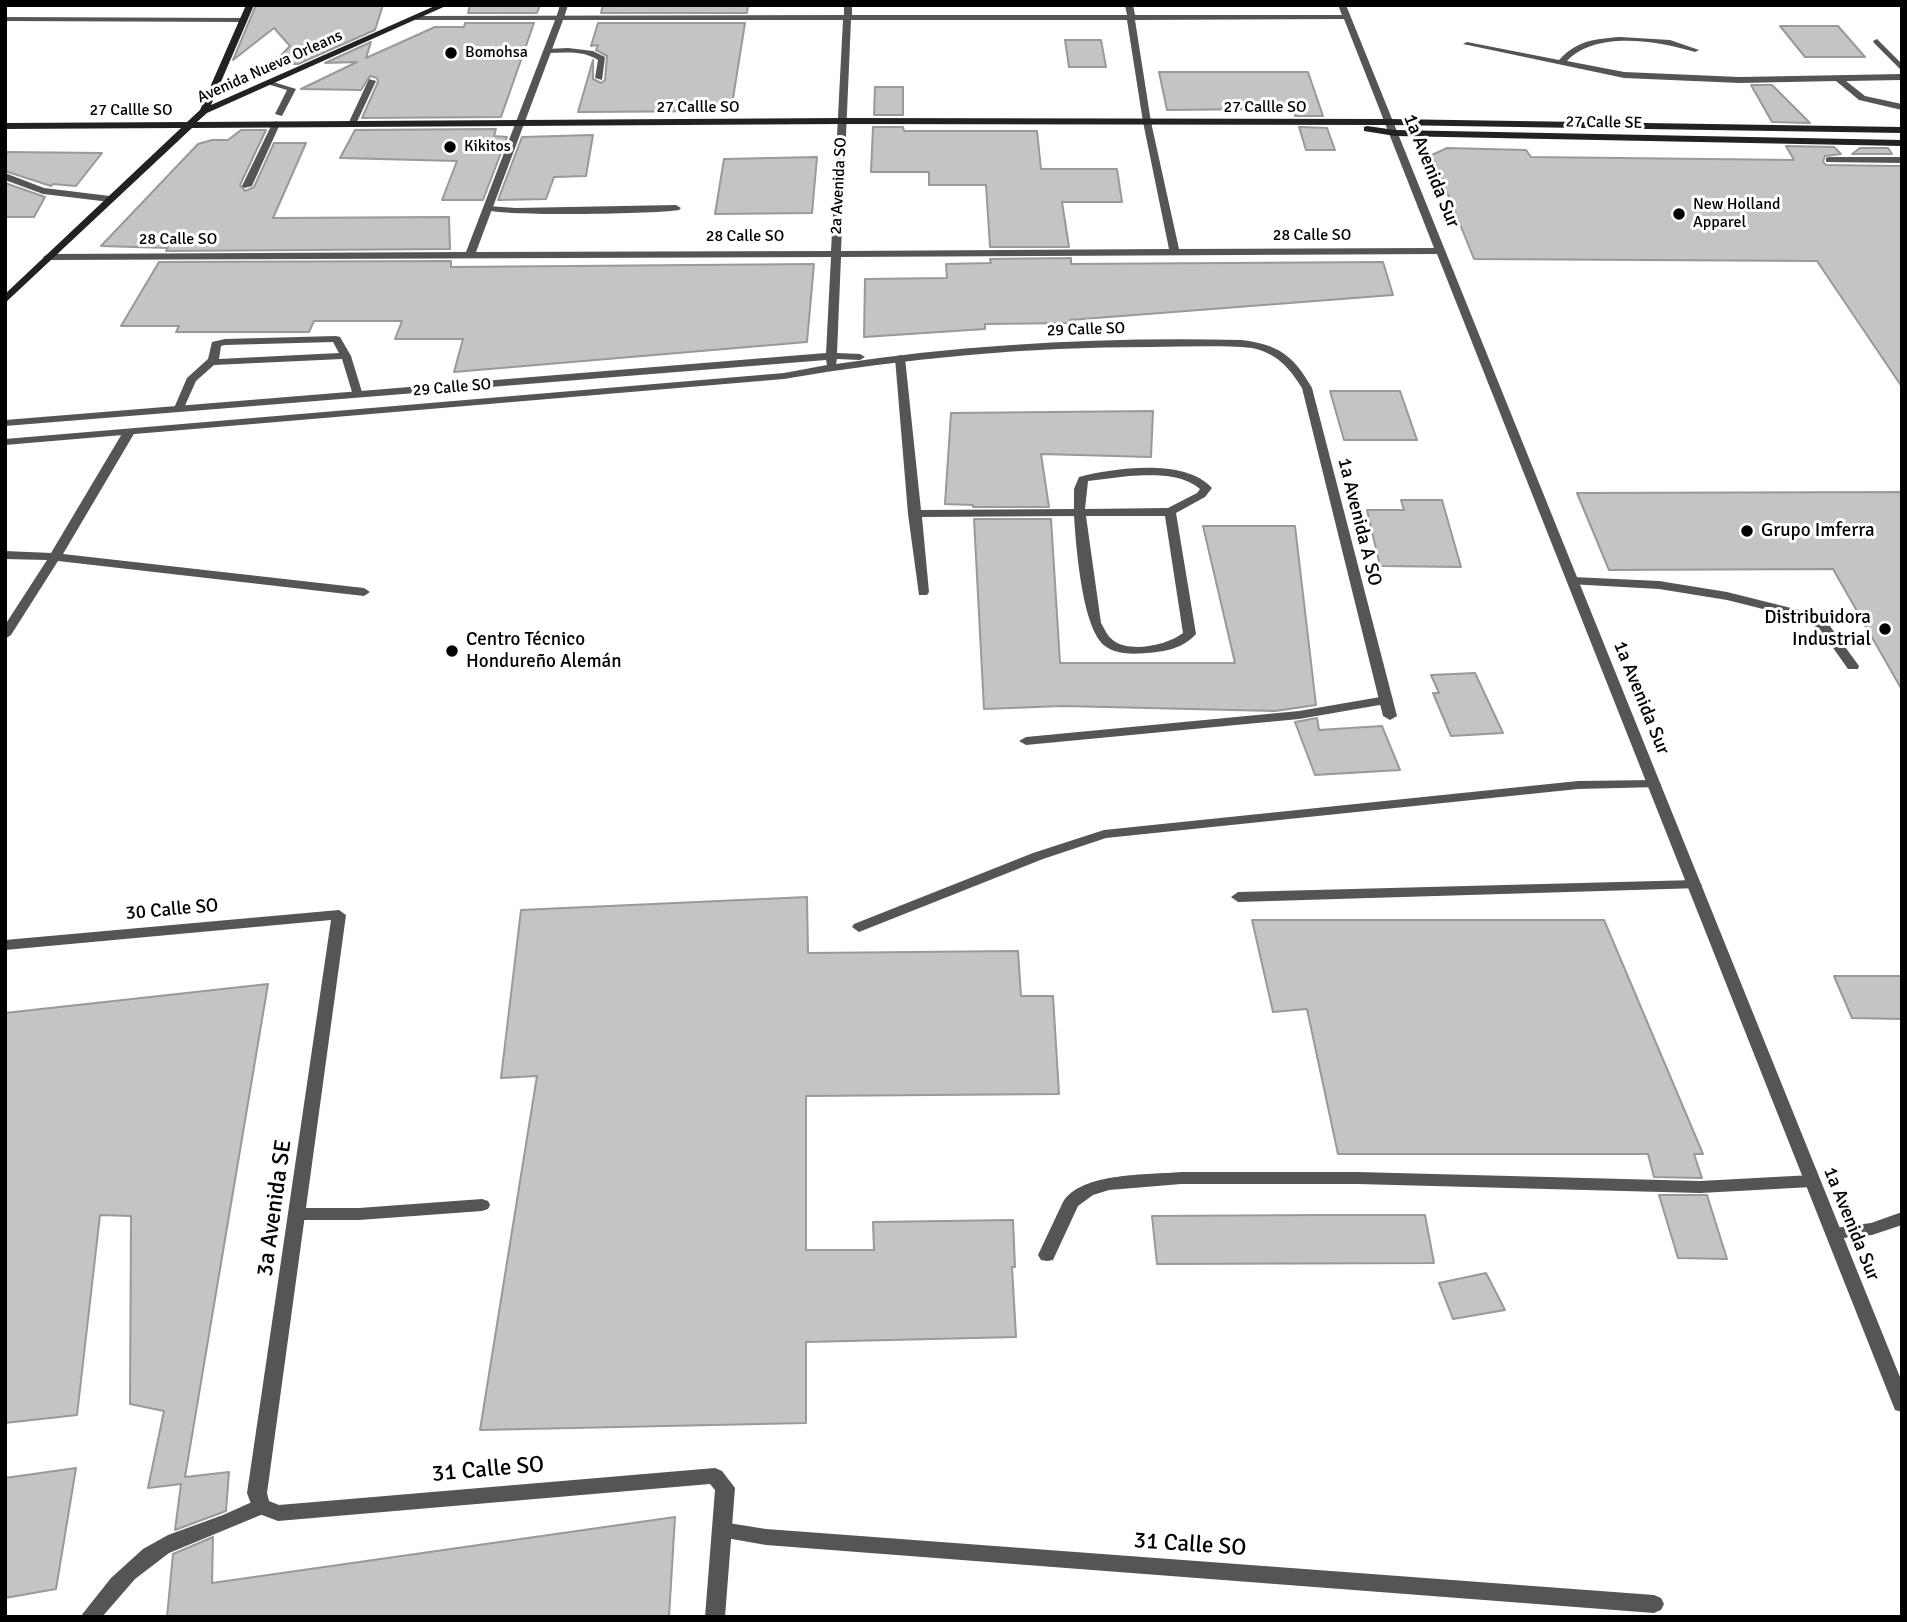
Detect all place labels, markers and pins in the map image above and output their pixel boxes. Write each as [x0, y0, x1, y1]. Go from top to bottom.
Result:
place label: Bomohsa [465, 43, 528, 63]
marker: Bomohsa [443, 45, 459, 61]
place label: Kikitos [464, 137, 511, 157]
marker: Kikitos [442, 139, 458, 155]
place label: New Holland Apparel [1693, 195, 1780, 233]
marker: New Holland Apparel [1671, 206, 1687, 222]
place label: Grupo Imferra [1761, 520, 1875, 542]
marker: Grupo Imferra [1739, 523, 1755, 539]
place label: Distribuidora Industrial [1764, 607, 1871, 651]
marker: Distribuidora Industrial [1877, 621, 1893, 637]
place label: Centro Técnico Hondureño Alemán [466, 629, 622, 673]
marker: Centro Técnico Hondureño Alemán [444, 643, 460, 659]

